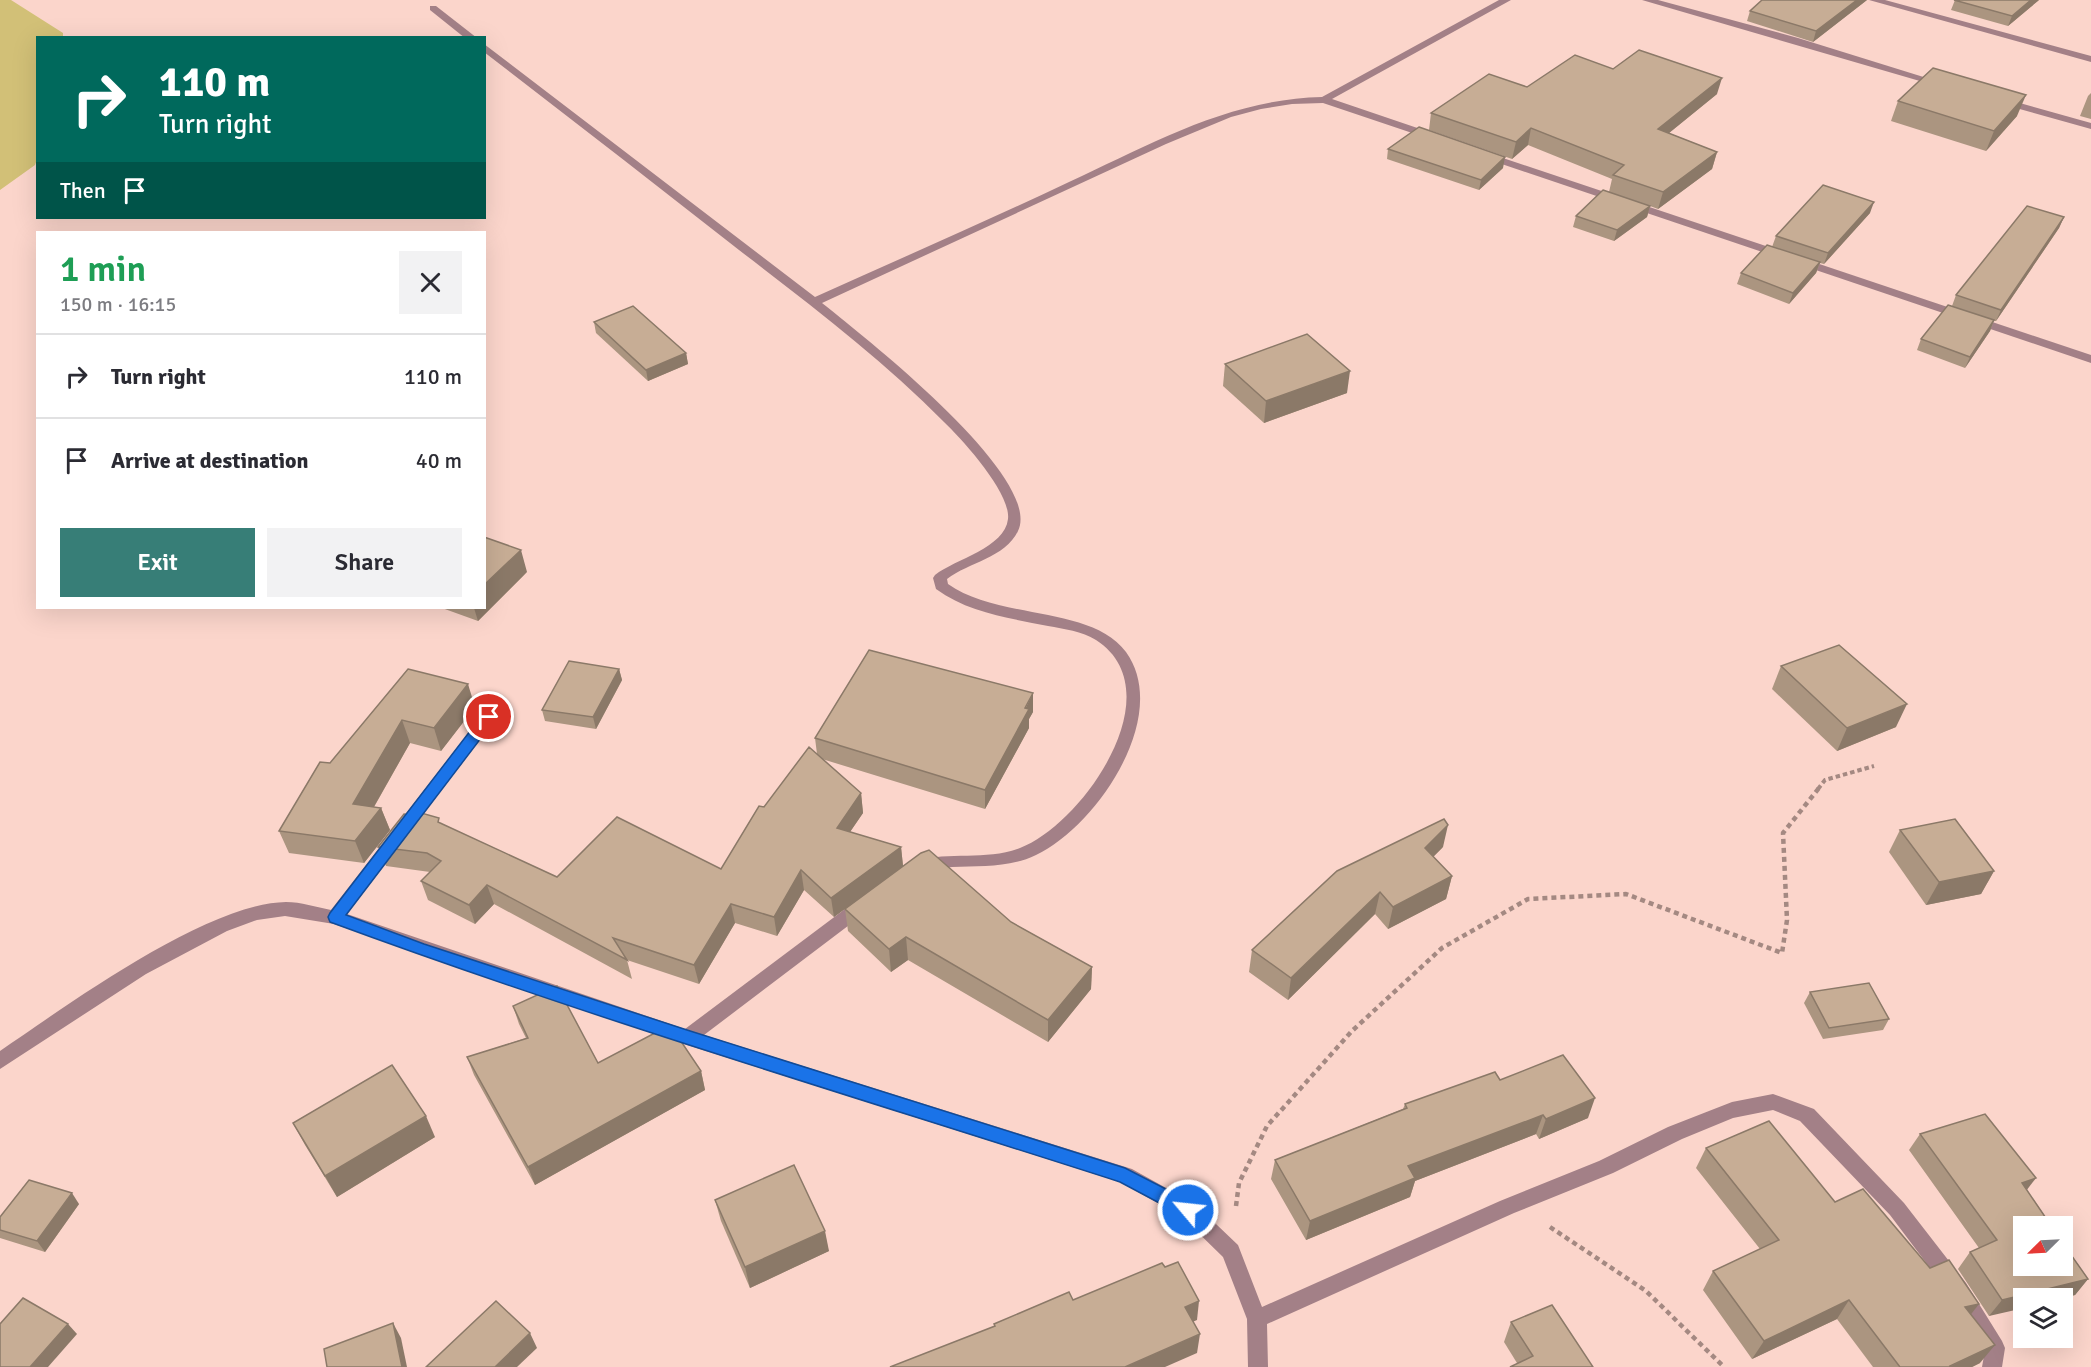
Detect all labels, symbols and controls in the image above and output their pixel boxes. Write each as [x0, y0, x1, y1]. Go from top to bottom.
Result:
text: 110 m [159, 57, 270, 108]
icon: right [60, 60, 138, 138]
text: Turn right [159, 108, 272, 141]
icon: arrive [118, 174, 151, 207]
text: Then [60, 177, 106, 204]
text: 1 min [60, 247, 146, 292]
button: close [399, 251, 462, 314]
text: 150 m · 16:15 [60, 292, 176, 317]
icon: right [60, 360, 93, 393]
text: Turn right [111, 363, 206, 390]
text: 110 m [404, 363, 462, 390]
icon: arrive [60, 444, 93, 477]
text: Arrive at destination [111, 447, 308, 474]
text: 40 m [416, 447, 462, 474]
button: Exit [60, 528, 255, 597]
button: Share [267, 528, 462, 597]
pin [463, 691, 514, 742]
icon: arrive [472, 700, 505, 733]
position arrow [1156, 1178, 1220, 1242]
north arrow [2013, 1216, 2073, 1276]
map controls [2013, 1216, 2073, 1348]
button: layers [2013, 1288, 2073, 1348]

